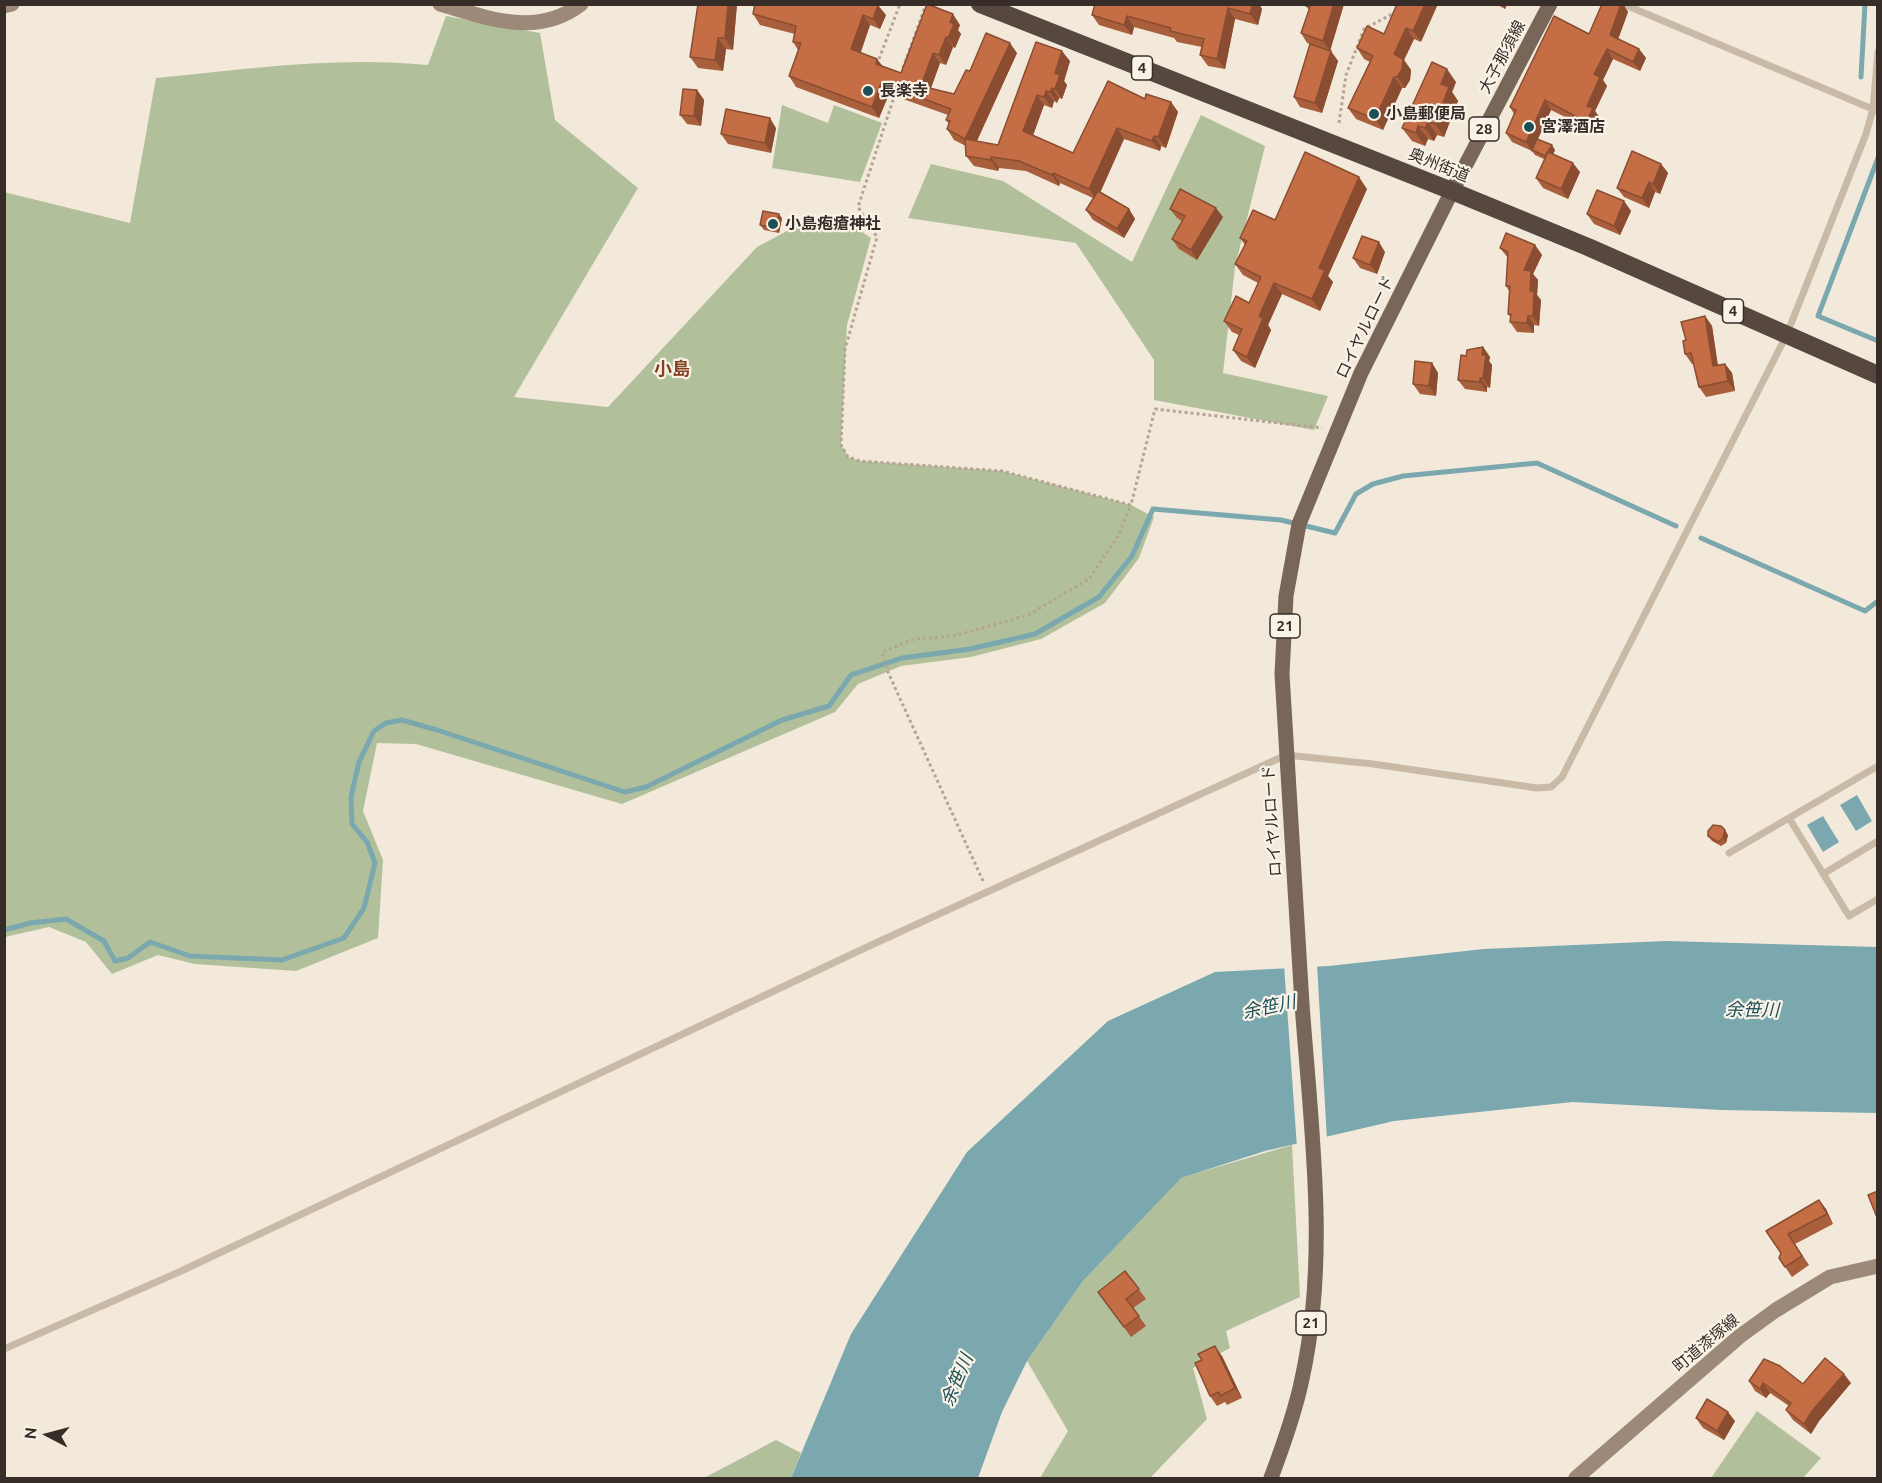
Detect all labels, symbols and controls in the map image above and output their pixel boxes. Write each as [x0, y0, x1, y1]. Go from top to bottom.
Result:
street label: 大子那須線 [1475, 17, 1529, 97]
road number: 4 [1132, 56, 1152, 80]
place label: 長楽寺 [880, 81, 928, 101]
marker: 長楽寺 [861, 84, 875, 98]
place label: 小島郵便局 [1386, 104, 1466, 124]
marker: 小島郵便局 [1367, 107, 1381, 121]
road number: 28 [1469, 117, 1499, 141]
place label: 宮澤酒店 [1541, 117, 1605, 137]
marker: 宮澤酒店 [1522, 120, 1536, 134]
street label: 奥州街道 [1406, 144, 1472, 186]
place label: 小島疱瘡神社 [785, 214, 881, 234]
marker: 小島疱瘡神社 [766, 217, 780, 231]
street label: ロイヤルロード [1332, 272, 1398, 382]
road number: 4 [1722, 299, 1744, 323]
district label: 小島 [654, 358, 690, 380]
road number: 21 [1270, 614, 1300, 638]
street label: ロイヤルロード [1259, 764, 1285, 878]
water label: 余笹川 [1240, 991, 1298, 1023]
water label: 余笹川 [1725, 999, 1779, 1021]
street label: 町道漆塚線 [1669, 1310, 1743, 1376]
road number: 21 [1296, 1311, 1326, 1335]
water label: 余笹川 [937, 1351, 977, 1409]
north arrow [18, 1405, 78, 1465]
text: N [21, 1426, 40, 1440]

